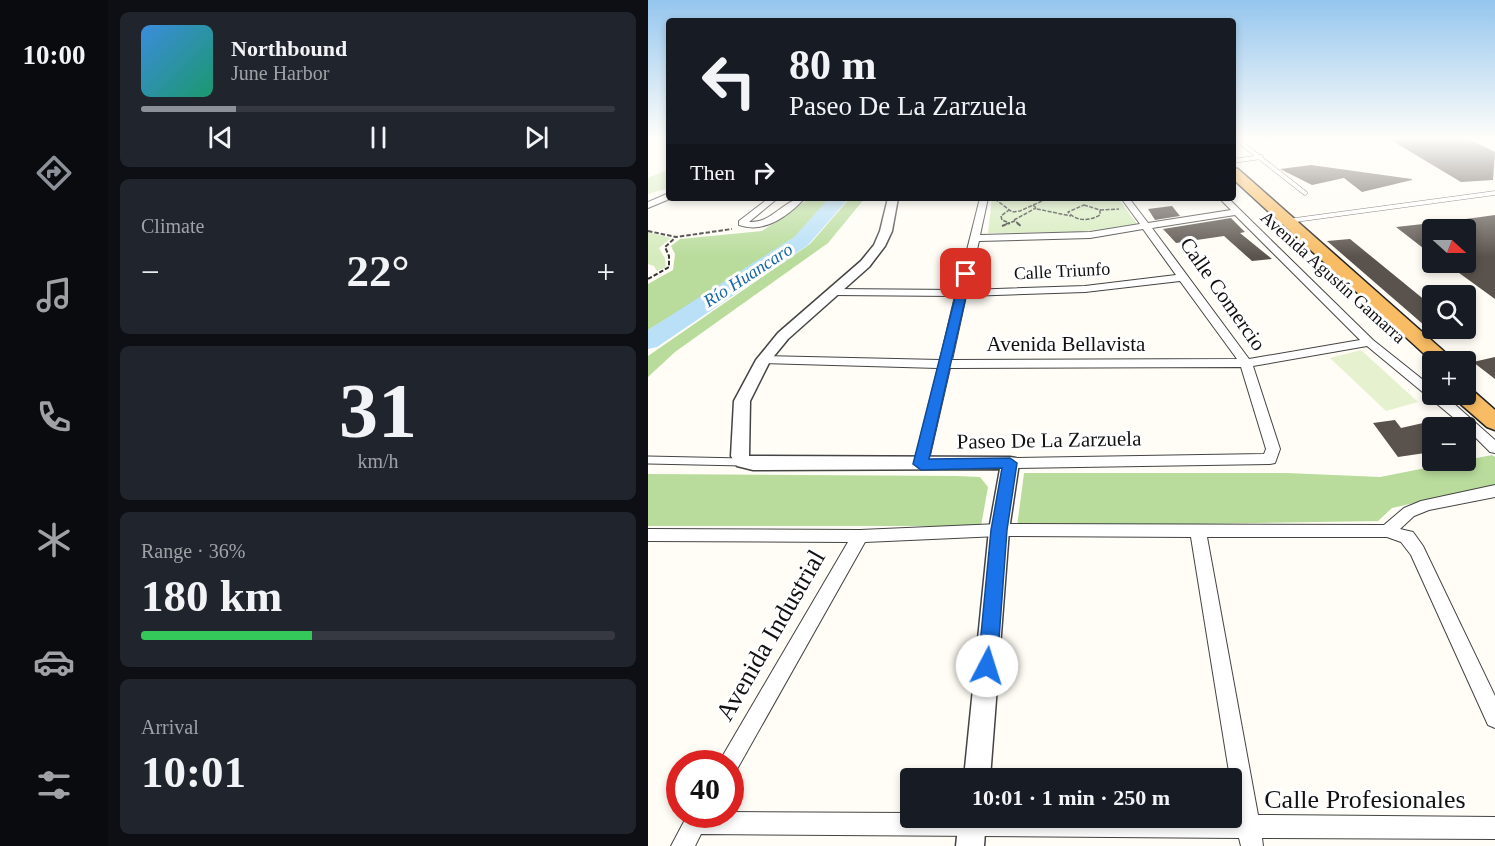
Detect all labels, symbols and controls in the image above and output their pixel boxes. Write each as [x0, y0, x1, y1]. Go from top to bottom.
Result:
text: Northbound [231, 36, 347, 61]
text: 10:00 [23, 40, 86, 70]
icon: left [690, 42, 768, 120]
text: 80 m [789, 42, 877, 88]
text: June Harbor [231, 62, 329, 84]
text: Paseo De La Zarzuela [789, 91, 1027, 121]
icon: previous [204, 121, 237, 154]
icon: pause [362, 121, 395, 154]
icon: next [520, 121, 553, 154]
icon: directions [33, 152, 75, 194]
icon: right [747, 156, 780, 189]
text: Then [690, 160, 735, 185]
street label: Avenida Agustín Gamarra [1257, 207, 1409, 347]
text: Climate [141, 215, 204, 237]
north arrow [1422, 219, 1476, 273]
map controls [1422, 219, 1476, 471]
street label: Calle Comercio [1175, 233, 1271, 355]
water label: Río Huancaro [699, 239, 796, 312]
text: 22° [347, 246, 410, 296]
pin [940, 248, 991, 299]
text: − [141, 254, 160, 290]
text: + [596, 254, 615, 290]
icon: arrive [949, 257, 982, 290]
street label: Calle Triunfo [1013, 258, 1111, 284]
icon: music [33, 274, 75, 316]
button: search [1422, 285, 1476, 339]
street label: Avenida Bellavista [987, 332, 1146, 356]
button: + [1422, 351, 1476, 405]
text: 31 [339, 367, 417, 454]
icon: phone [33, 396, 75, 438]
button: − [1422, 417, 1476, 471]
street label: Paseo De La Zarzuela [956, 426, 1142, 454]
text: km/h [357, 450, 399, 472]
icon: climate [33, 519, 75, 561]
text: Range · 36% [141, 540, 245, 562]
street label: Avenida Industrial [710, 545, 831, 726]
text: 180 km [141, 571, 282, 621]
position arrow [955, 634, 1019, 698]
icon: car [33, 641, 75, 683]
text: Arrival [141, 716, 199, 738]
text: 10:01 [141, 747, 246, 797]
speed limit sign: 40 [666, 750, 744, 828]
icon: filters [33, 764, 75, 806]
text: 10:01 · 1 min · 250 m [972, 785, 1170, 810]
street label: Calle Profesionales [1264, 785, 1466, 814]

